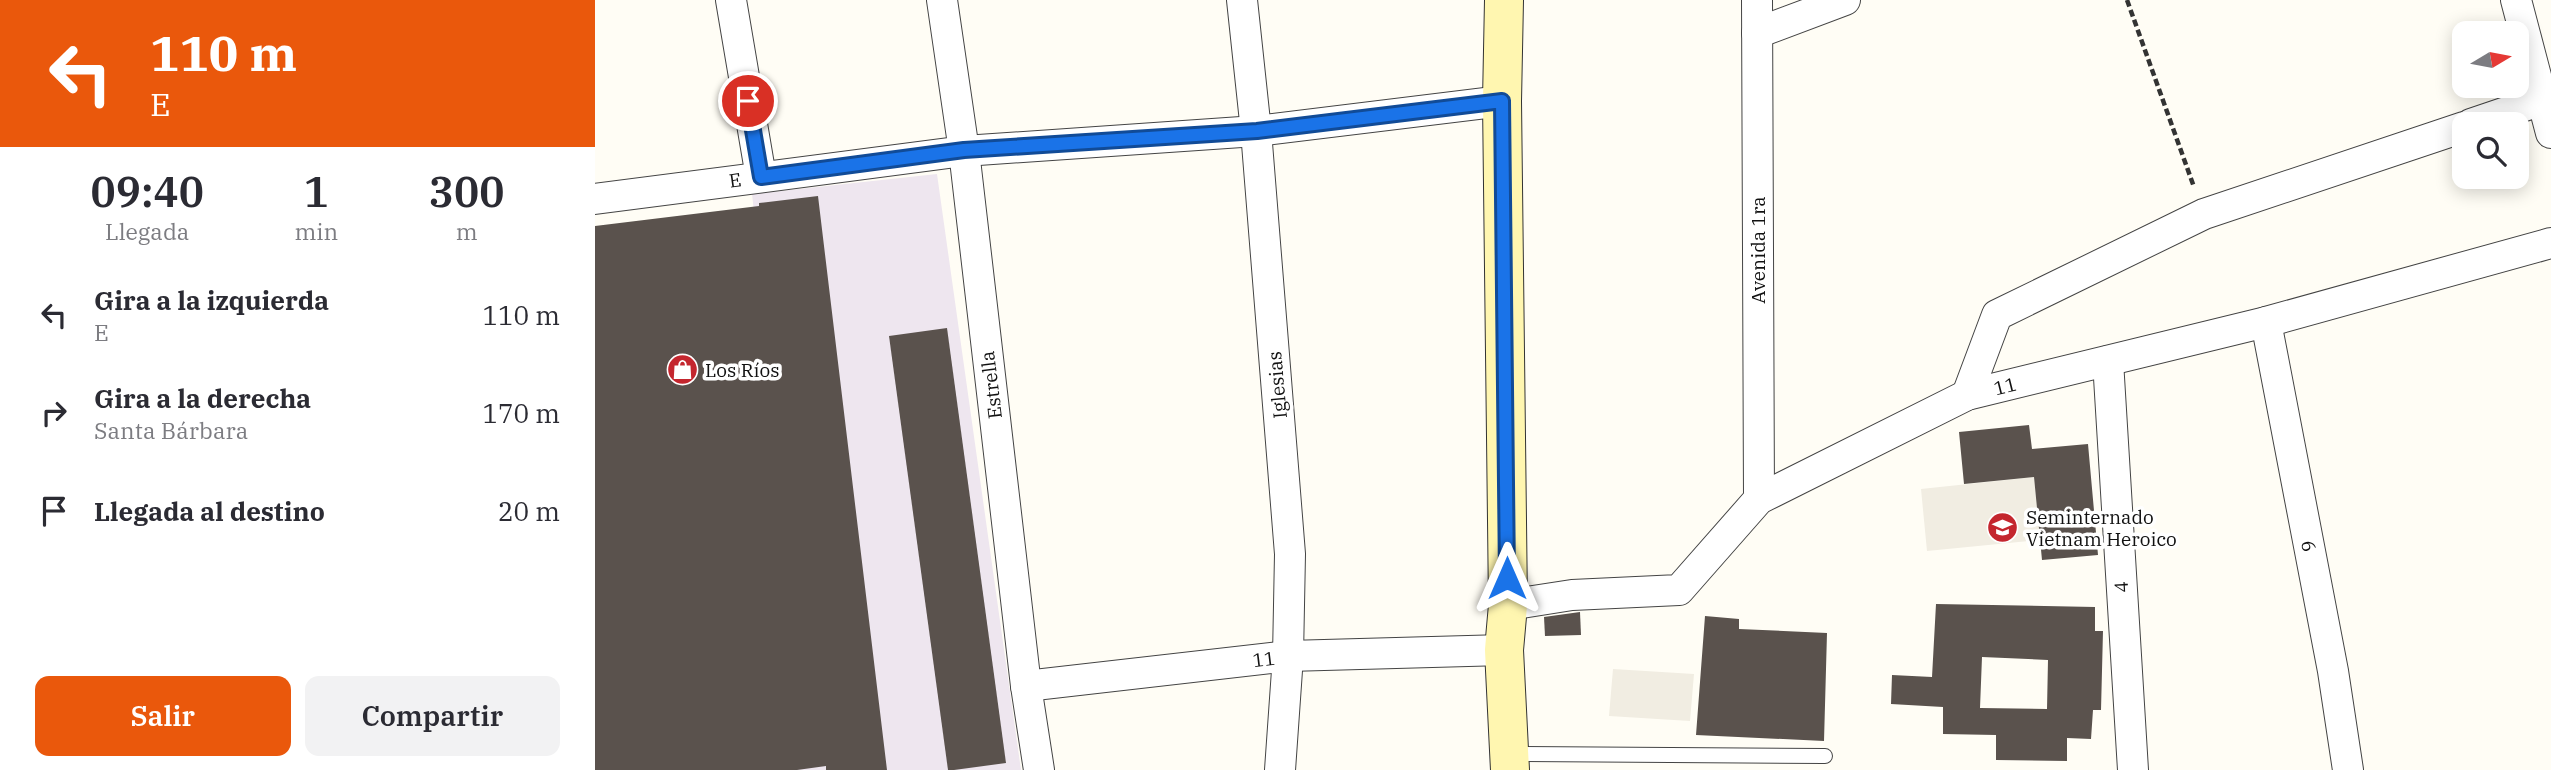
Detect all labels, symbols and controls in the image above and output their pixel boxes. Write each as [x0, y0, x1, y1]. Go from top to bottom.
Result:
text: 110 m [150, 21, 297, 84]
north arrow [2452, 21, 2529, 98]
map controls [2452, 21, 2529, 189]
icon: left [35, 28, 126, 119]
pin [718, 71, 778, 131]
icon: arrive [729, 82, 767, 120]
text: E [150, 83, 171, 125]
button: search [2452, 112, 2529, 189]
text: 09:40 [91, 164, 204, 219]
text: 1 [304, 164, 329, 219]
text: 300 [429, 164, 504, 219]
street label: E [727, 167, 743, 193]
street label: Avenida 1ra [1746, 196, 1770, 304]
text: Llegada [105, 216, 189, 246]
text: min [294, 216, 338, 246]
text: m [456, 216, 478, 246]
text: Gira a la izquierda [94, 283, 329, 317]
icon: left [35, 296, 73, 334]
text: 110 m [482, 298, 560, 332]
text: E [94, 317, 109, 347]
street label: Estrella [975, 350, 1007, 420]
street label: Iglesias [1262, 350, 1292, 420]
shop icon: Los Ríos [665, 353, 699, 387]
place label: Los Ríos [705, 358, 779, 382]
street label: 11 [1991, 372, 2019, 400]
text: Gira a la derecha [94, 381, 311, 415]
icon: right [35, 394, 73, 432]
text: 170 m [482, 396, 560, 430]
text: Santa Bárbara [94, 415, 248, 445]
icon: arrive [35, 492, 73, 530]
text: Llegada al destino [94, 494, 325, 528]
text: 20 m [498, 494, 560, 528]
place label: Seminternado Vietnam Heroico [2026, 505, 2177, 551]
school or university icon: Seminternado Vietnam Heroico [1986, 511, 2020, 545]
street label: 6 [2296, 538, 2322, 554]
position arrow [1470, 541, 1544, 615]
street label: 4 [2109, 581, 2133, 593]
street label: 11 [1251, 646, 1277, 672]
button: Salir [35, 676, 291, 756]
button: Compartir [305, 676, 560, 756]

